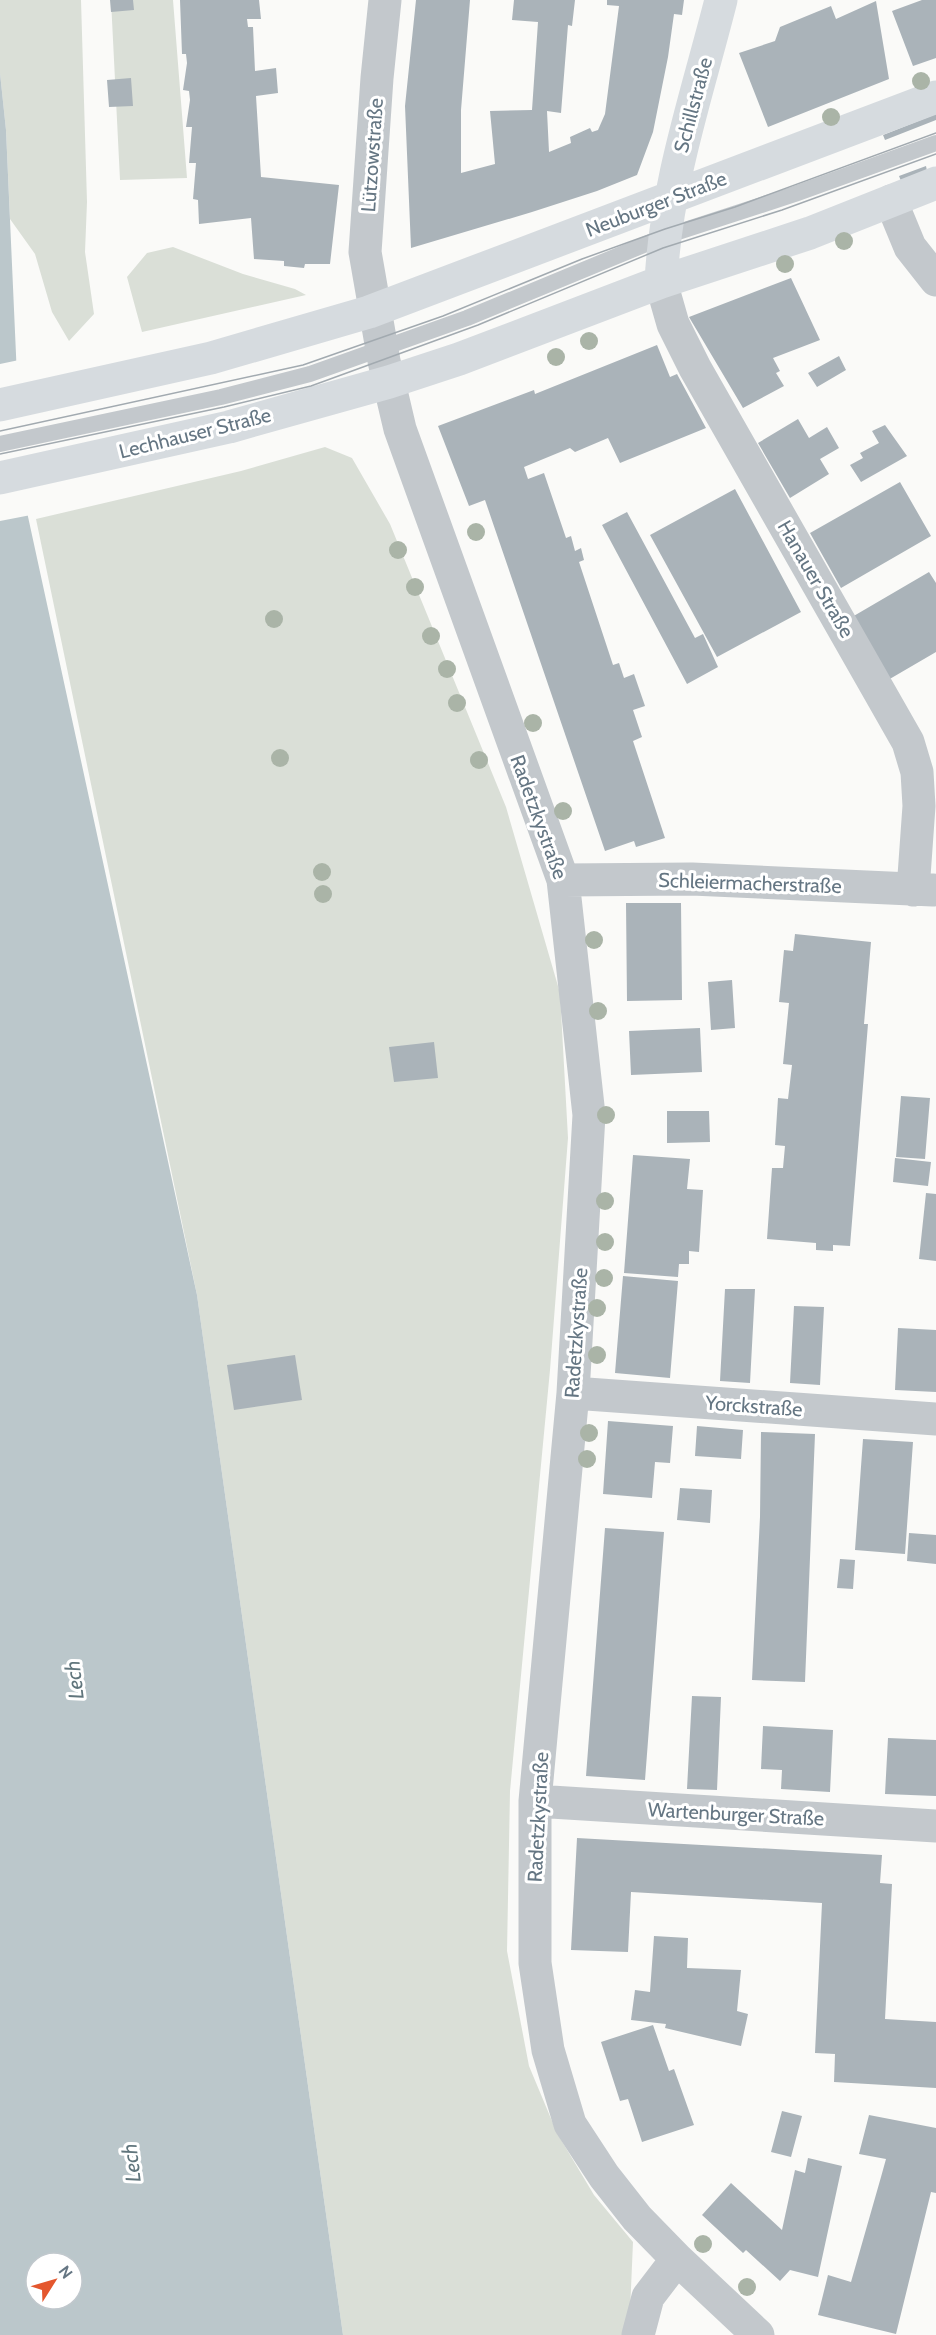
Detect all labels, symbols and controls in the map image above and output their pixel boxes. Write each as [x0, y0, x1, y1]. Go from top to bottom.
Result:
street label: Schillstraße [669, 55, 717, 155]
street label: Lützowstraße [356, 97, 388, 213]
street label: Neuburger Straße [582, 166, 730, 242]
street label: Lechhauser Straße [116, 403, 274, 463]
street label: Hanauer Straße [773, 516, 859, 642]
street label: Radetzkystraße [505, 752, 573, 882]
street label: Schleiermacherstraße [658, 868, 842, 898]
street label: Radetzkystraße [559, 1267, 593, 1399]
street label: Yorckstraße [704, 1391, 803, 1421]
water label: Lech [59, 1659, 89, 1701]
street label: Radetzkystraße [523, 1751, 553, 1883]
street label: Wartenburger Straße [647, 1797, 825, 1831]
water label: Lech [116, 2142, 146, 2184]
north arrow [24, 2251, 84, 2311]
text: N [55, 2262, 77, 2283]

